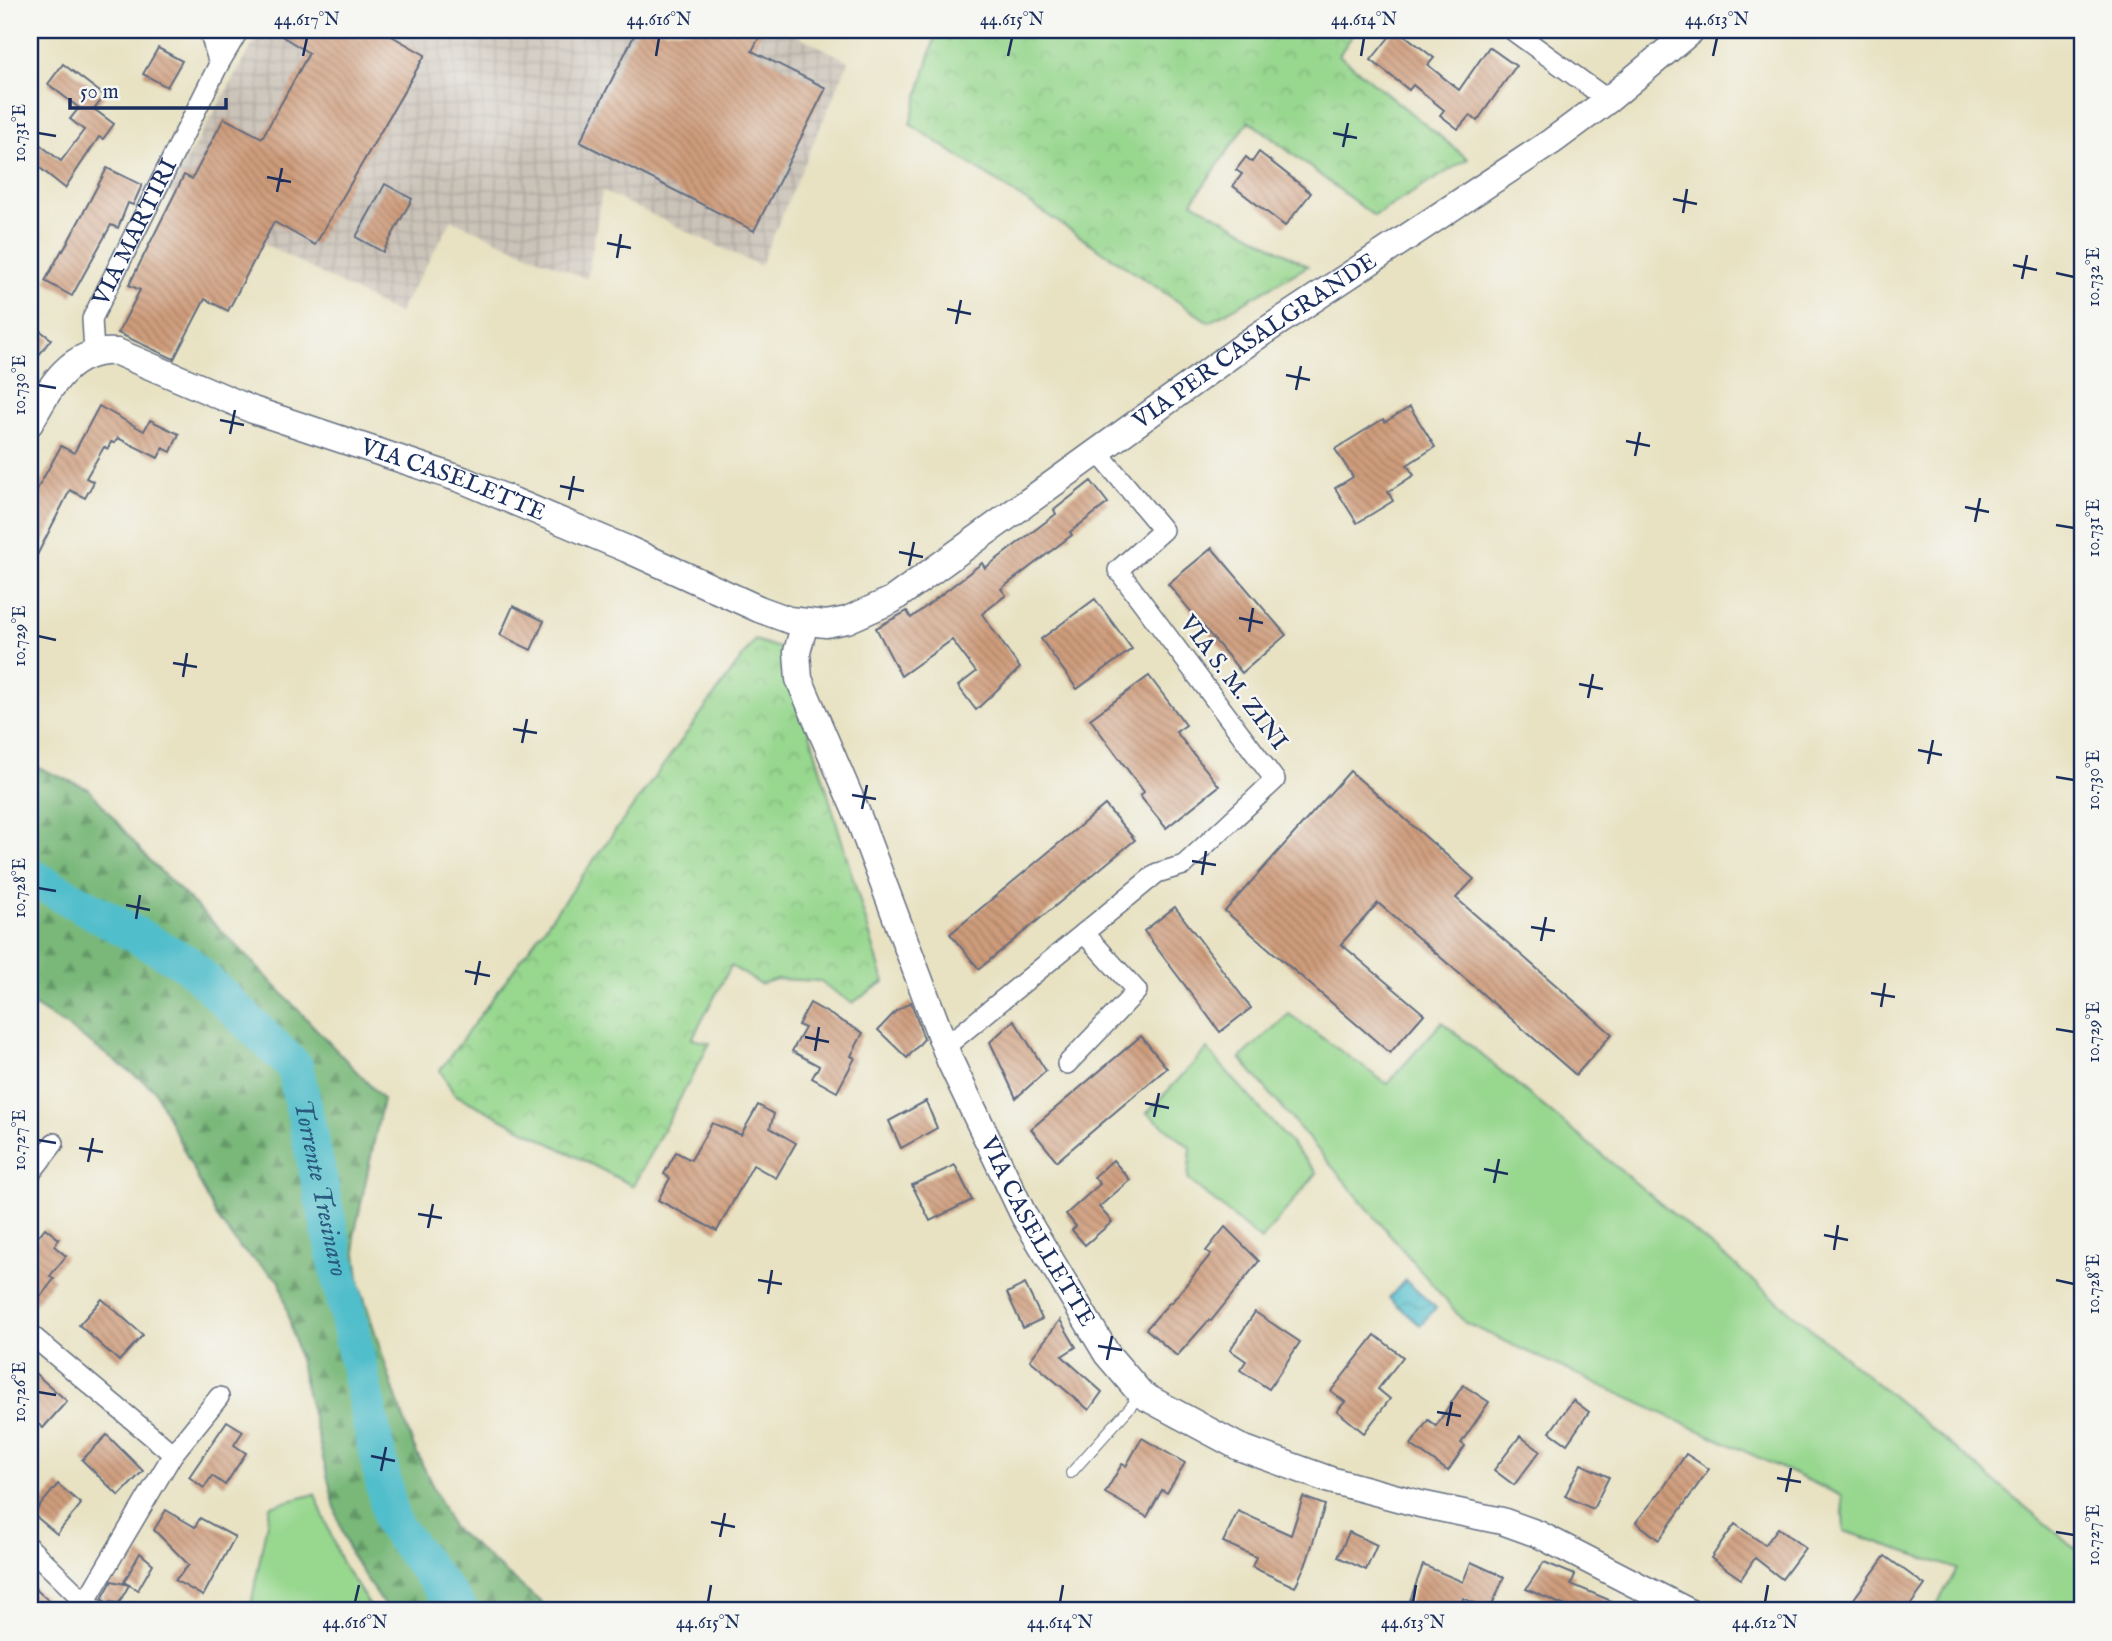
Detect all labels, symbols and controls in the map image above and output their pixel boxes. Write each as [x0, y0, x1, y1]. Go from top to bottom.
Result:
text: 44.617°N [274, 9, 340, 32]
text: 44.616°N [627, 9, 692, 32]
text: 44.615°N [980, 9, 1044, 32]
text: 44.614°N [1331, 9, 1398, 32]
text: 44.613°N [1685, 9, 1749, 32]
scale bar [70, 66, 226, 110]
text: 50 m [80, 79, 119, 106]
text: 10.731°E [9, 104, 32, 162]
street label: VIA MARTIRI [85, 154, 185, 312]
street label: VIA PER CASALGRANDE [1126, 246, 1383, 437]
text: 10.732°E [2083, 247, 2106, 307]
text: 10.730°E [9, 355, 32, 415]
street label: VIA CASELETTE [356, 431, 550, 529]
text: 10.731°E [2083, 499, 2106, 557]
text: 10.729°E [9, 605, 32, 667]
street label: VIA S. M. ZINI [1171, 608, 1294, 757]
text: 10.730°E [2083, 750, 2106, 810]
text: 10.728°E [9, 858, 32, 918]
text: 10.729°E [2083, 1001, 2106, 1063]
water label: Torrente Tresinaro [286, 1096, 356, 1279]
text: 10.727°E [9, 1109, 32, 1171]
street label: VIA CASELLETTE [973, 1131, 1102, 1332]
text: 10.728°E [2083, 1254, 2106, 1314]
text: 10.726°E [9, 1361, 32, 1423]
text: 10.727°E [2083, 1504, 2106, 1566]
text: 44.616°N [323, 1612, 388, 1635]
text: 44.615°N [676, 1612, 740, 1635]
text: 44.614°N [1027, 1612, 1094, 1635]
text: 44.613°N [1381, 1612, 1445, 1635]
text: 44.612°N [1732, 1612, 1798, 1635]

